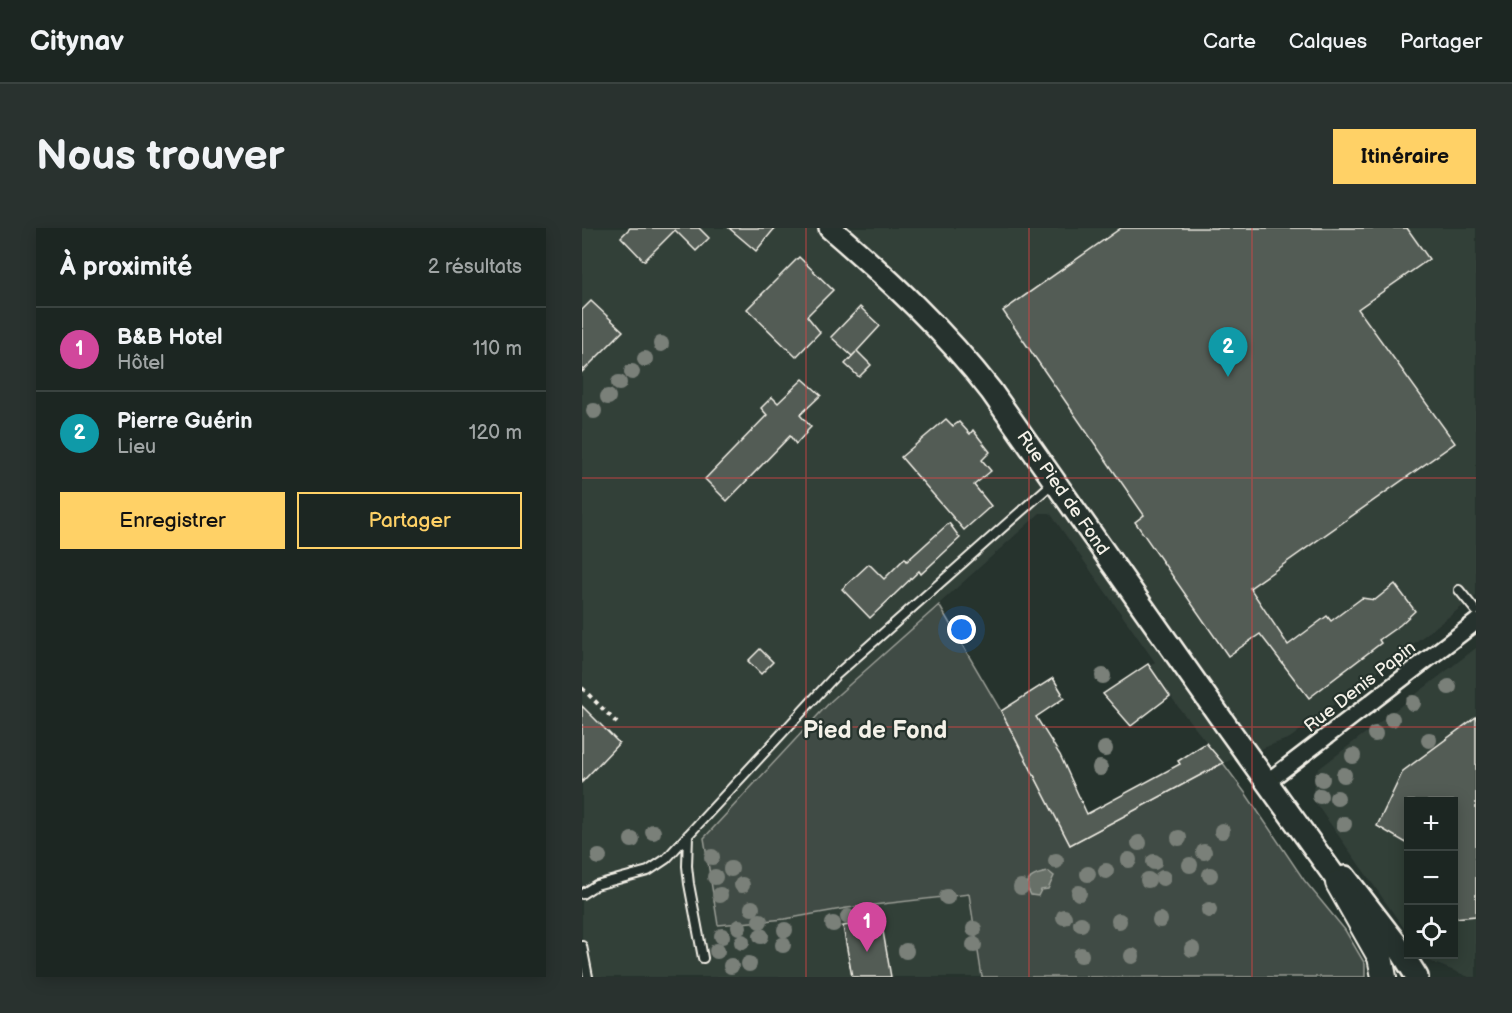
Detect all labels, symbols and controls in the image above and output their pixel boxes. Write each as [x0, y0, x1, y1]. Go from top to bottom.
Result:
text: Citynav [30, 25, 124, 58]
text: Carte [1203, 29, 1256, 54]
text: Calques [1289, 29, 1367, 54]
text: Partager [1400, 29, 1482, 54]
button: Itinéraire [1333, 129, 1476, 184]
text: Nous trouver [36, 131, 284, 182]
text: À proximité [60, 252, 192, 283]
text: 2 résultats [428, 255, 522, 279]
text: B&B Hotel [117, 324, 223, 351]
pin: 2 [1208, 328, 1248, 377]
text: 1 [75, 337, 84, 361]
text: 110 m [473, 337, 522, 361]
text: Hôtel [117, 351, 165, 375]
text: Pierre Guérin [117, 408, 252, 435]
text: 2 [74, 421, 85, 445]
text: 120 m [469, 421, 522, 445]
street label: Rue Pied de Fond [1012, 427, 1114, 559]
text: Lieu [117, 435, 156, 459]
button: Enregistrer [60, 492, 285, 549]
button: Partager [297, 492, 522, 549]
your location [947, 615, 976, 644]
street label: Rue Denis Papin [1300, 637, 1420, 737]
district label: Pied de Fond [803, 716, 947, 745]
map controls [1404, 797, 1458, 959]
button: + [1404, 797, 1458, 851]
button: − [1404, 851, 1458, 905]
pin: 1 [848, 902, 886, 952]
button: locate [1404, 905, 1458, 959]

